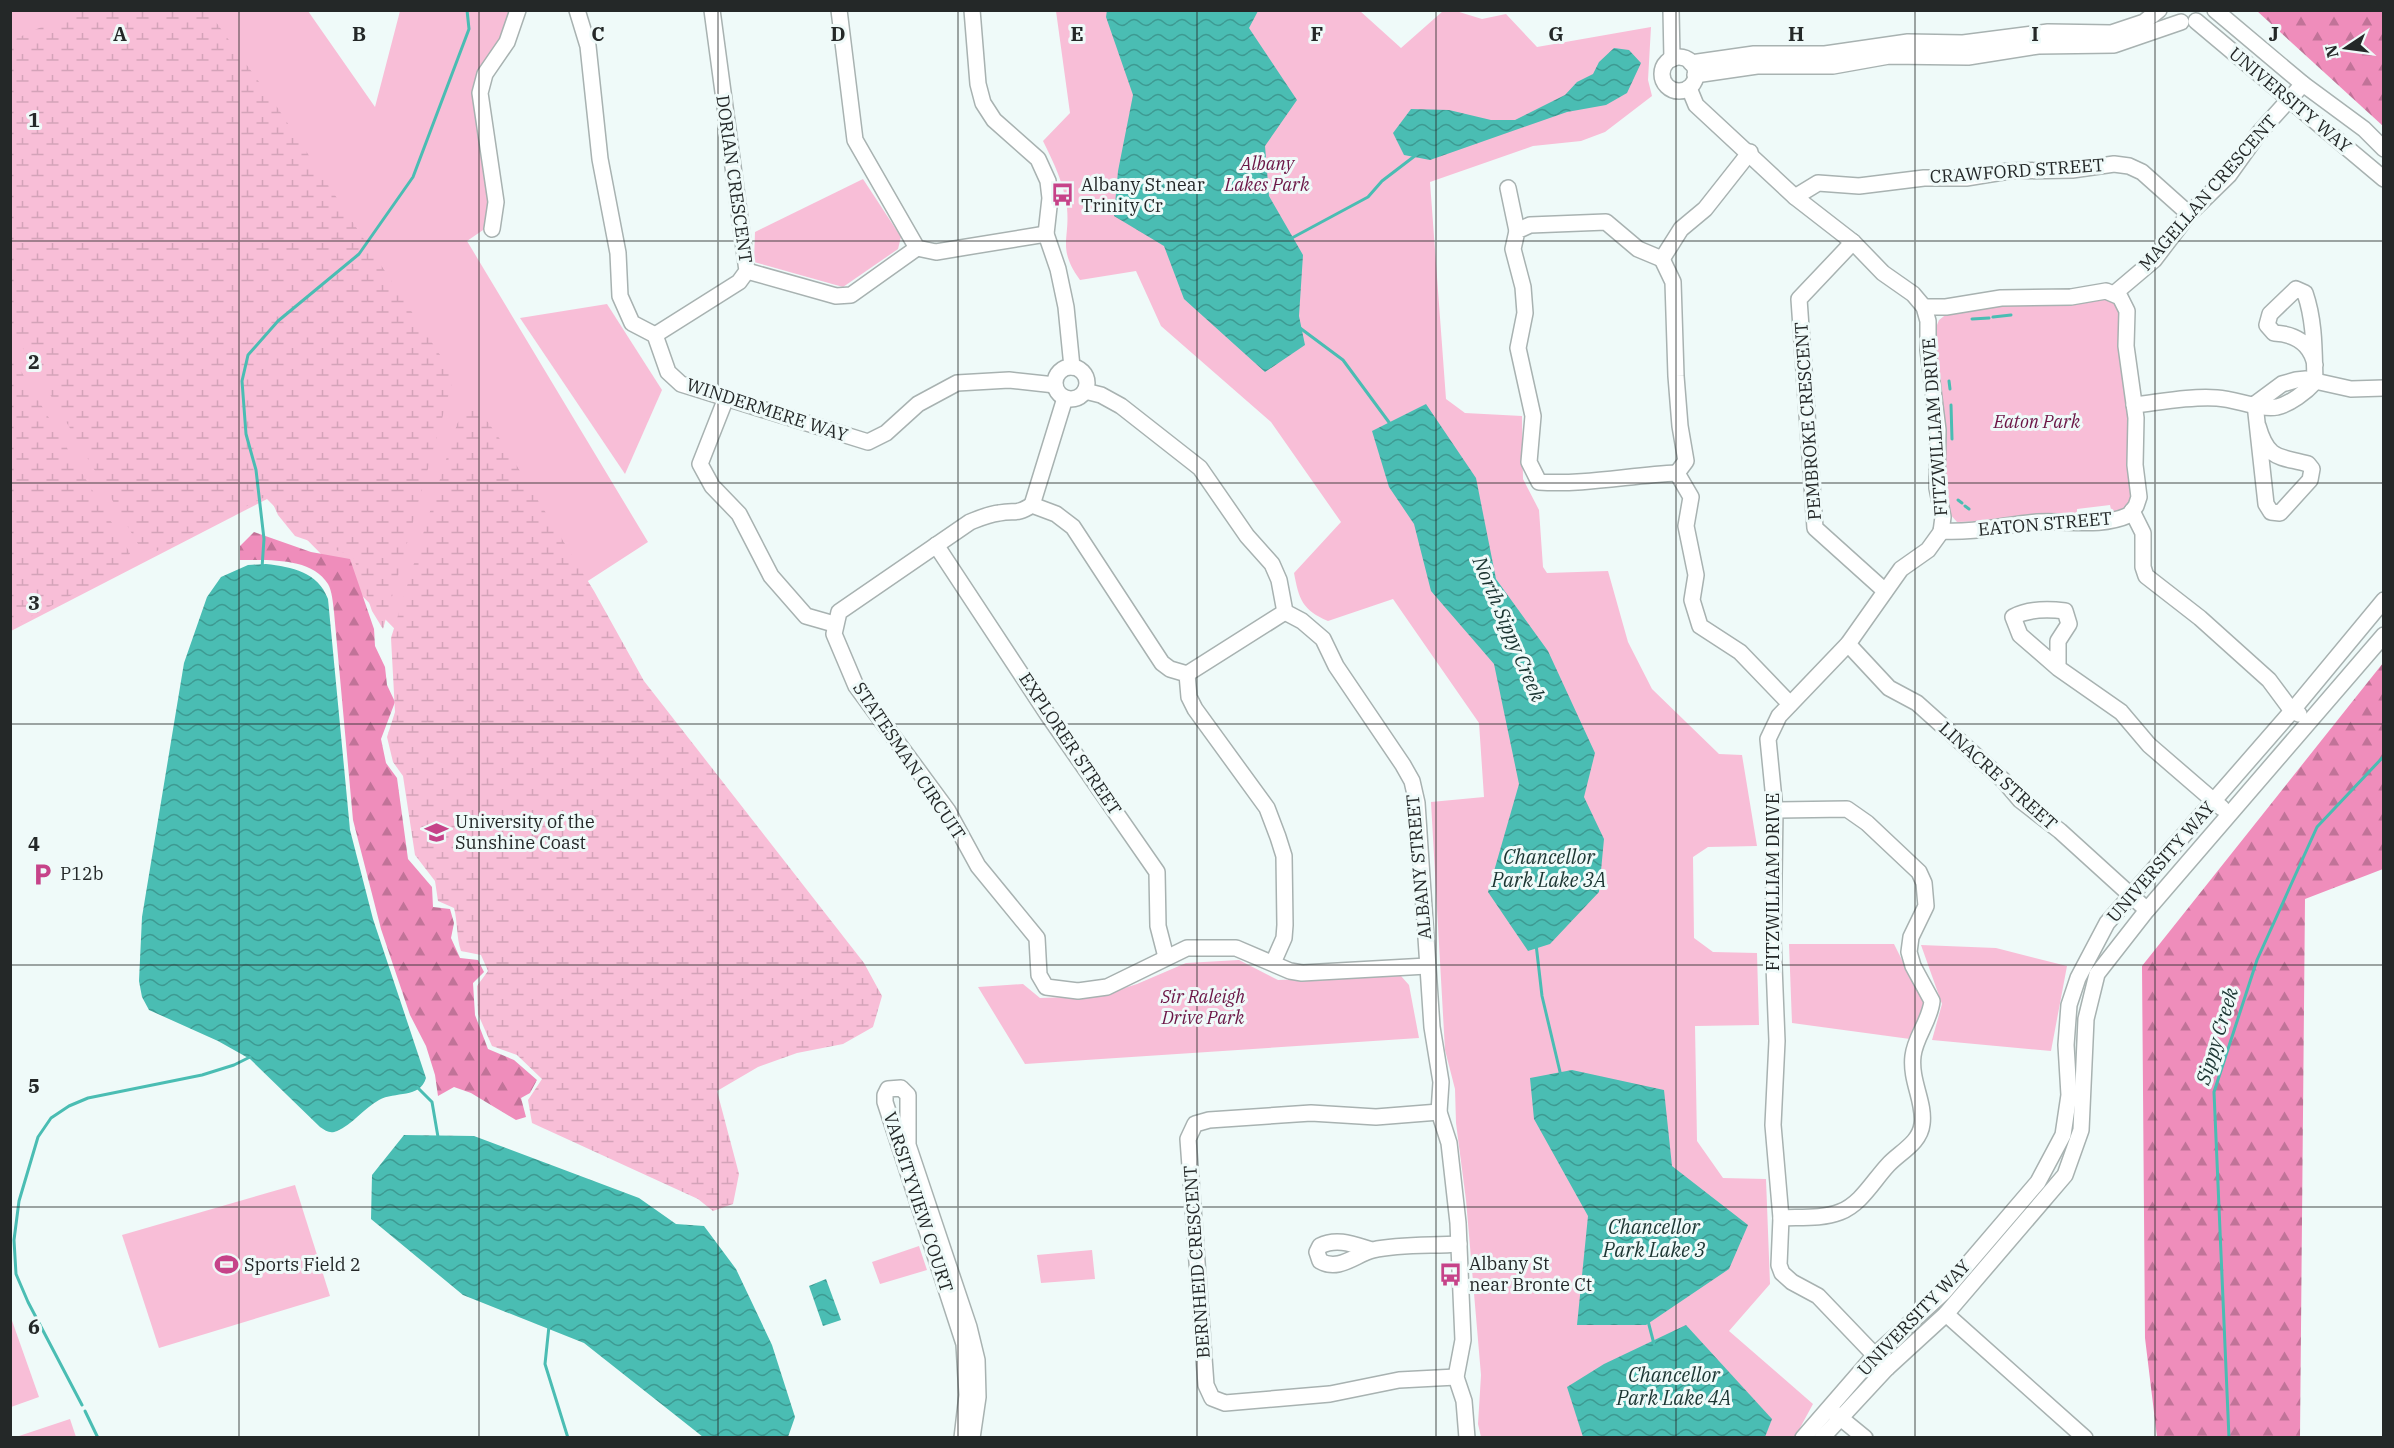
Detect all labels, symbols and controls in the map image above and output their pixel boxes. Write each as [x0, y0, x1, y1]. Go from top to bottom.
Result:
north arrow [2316, 18, 2376, 78]
text: A [113, 20, 127, 47]
text: B [352, 20, 366, 47]
text: C [591, 20, 605, 47]
text: D [830, 20, 846, 47]
text: E [1070, 20, 1084, 47]
text: F [1311, 20, 1323, 47]
text: G [1548, 20, 1564, 47]
text: H [1788, 20, 1804, 47]
text: I [2031, 20, 2039, 47]
text: J [2269, 20, 2279, 47]
street label: UNIVERSITY WAY [2224, 43, 2356, 157]
street label: DORIAN CRESCENT [711, 93, 758, 265]
text: 1 [28, 106, 40, 133]
street label: MAGELLAN CRESCENT [2134, 110, 2282, 275]
park label: Albany Lakes Park [1224, 152, 1310, 196]
street label: CRAWFORD STREET [1929, 153, 2105, 188]
place label: Albany St near Trinity Cr [1081, 173, 1205, 217]
bus stop icon: Albany St near Trinity Cr [1050, 182, 1076, 208]
street label: PEMBROKE CRESCENT [1789, 321, 1826, 521]
street label: FITZWILLIAM DRIVE [1917, 337, 1952, 517]
text: 2 [28, 348, 40, 375]
street label: WINDERMERE WAY [683, 373, 851, 447]
park label: Eaton Park [1993, 410, 2081, 433]
street label: EATON STREET [1977, 506, 2113, 541]
water label: North Sippy Creek [1466, 551, 1552, 706]
text: 3 [28, 589, 40, 616]
street label: EXPLORER STREET [1014, 668, 1127, 820]
street label: STATESMAN CIRCUIT [848, 678, 971, 844]
street label: LINACRE STREET [1934, 717, 2062, 835]
street label: ALBANY STREET [1401, 793, 1436, 941]
street label: FITZWILLIAM DRIVE [1761, 793, 1784, 971]
street label: UNIVERSITY WAY [2102, 796, 2220, 927]
place label: University of the Sunshine Coast [455, 810, 595, 854]
school or university icon: University of the Sunshine Coast [424, 819, 450, 845]
text: 4 [28, 830, 40, 857]
water label: Chancellor Park Lake 3A [1490, 843, 1607, 893]
parking icon: P12b [29, 861, 55, 887]
place label: P12b [60, 862, 104, 885]
water label: Sippy Creek [2189, 984, 2244, 1089]
park label: Sir Raleigh Drive Park [1160, 985, 1245, 1029]
text: 5 [28, 1072, 40, 1099]
street label: VARSITYVIEW COURT [878, 1109, 959, 1295]
street label: BERNHEID CRESCENT [1178, 1165, 1215, 1359]
water label: Chancellor Park Lake 3 [1602, 1213, 1705, 1263]
sports icon: Sports Field 2 [213, 1252, 239, 1278]
place label: Albany St near Bronte Ct [1469, 1252, 1592, 1296]
place label: Sports Field 2 [244, 1253, 361, 1276]
street label: UNIVERSITY WAY [1852, 1254, 1975, 1381]
bus stop icon: Albany St near Bronte Ct [1438, 1261, 1464, 1287]
text: 6 [28, 1313, 40, 1340]
water label: Chancellor Park Lake 4A [1615, 1361, 1732, 1411]

